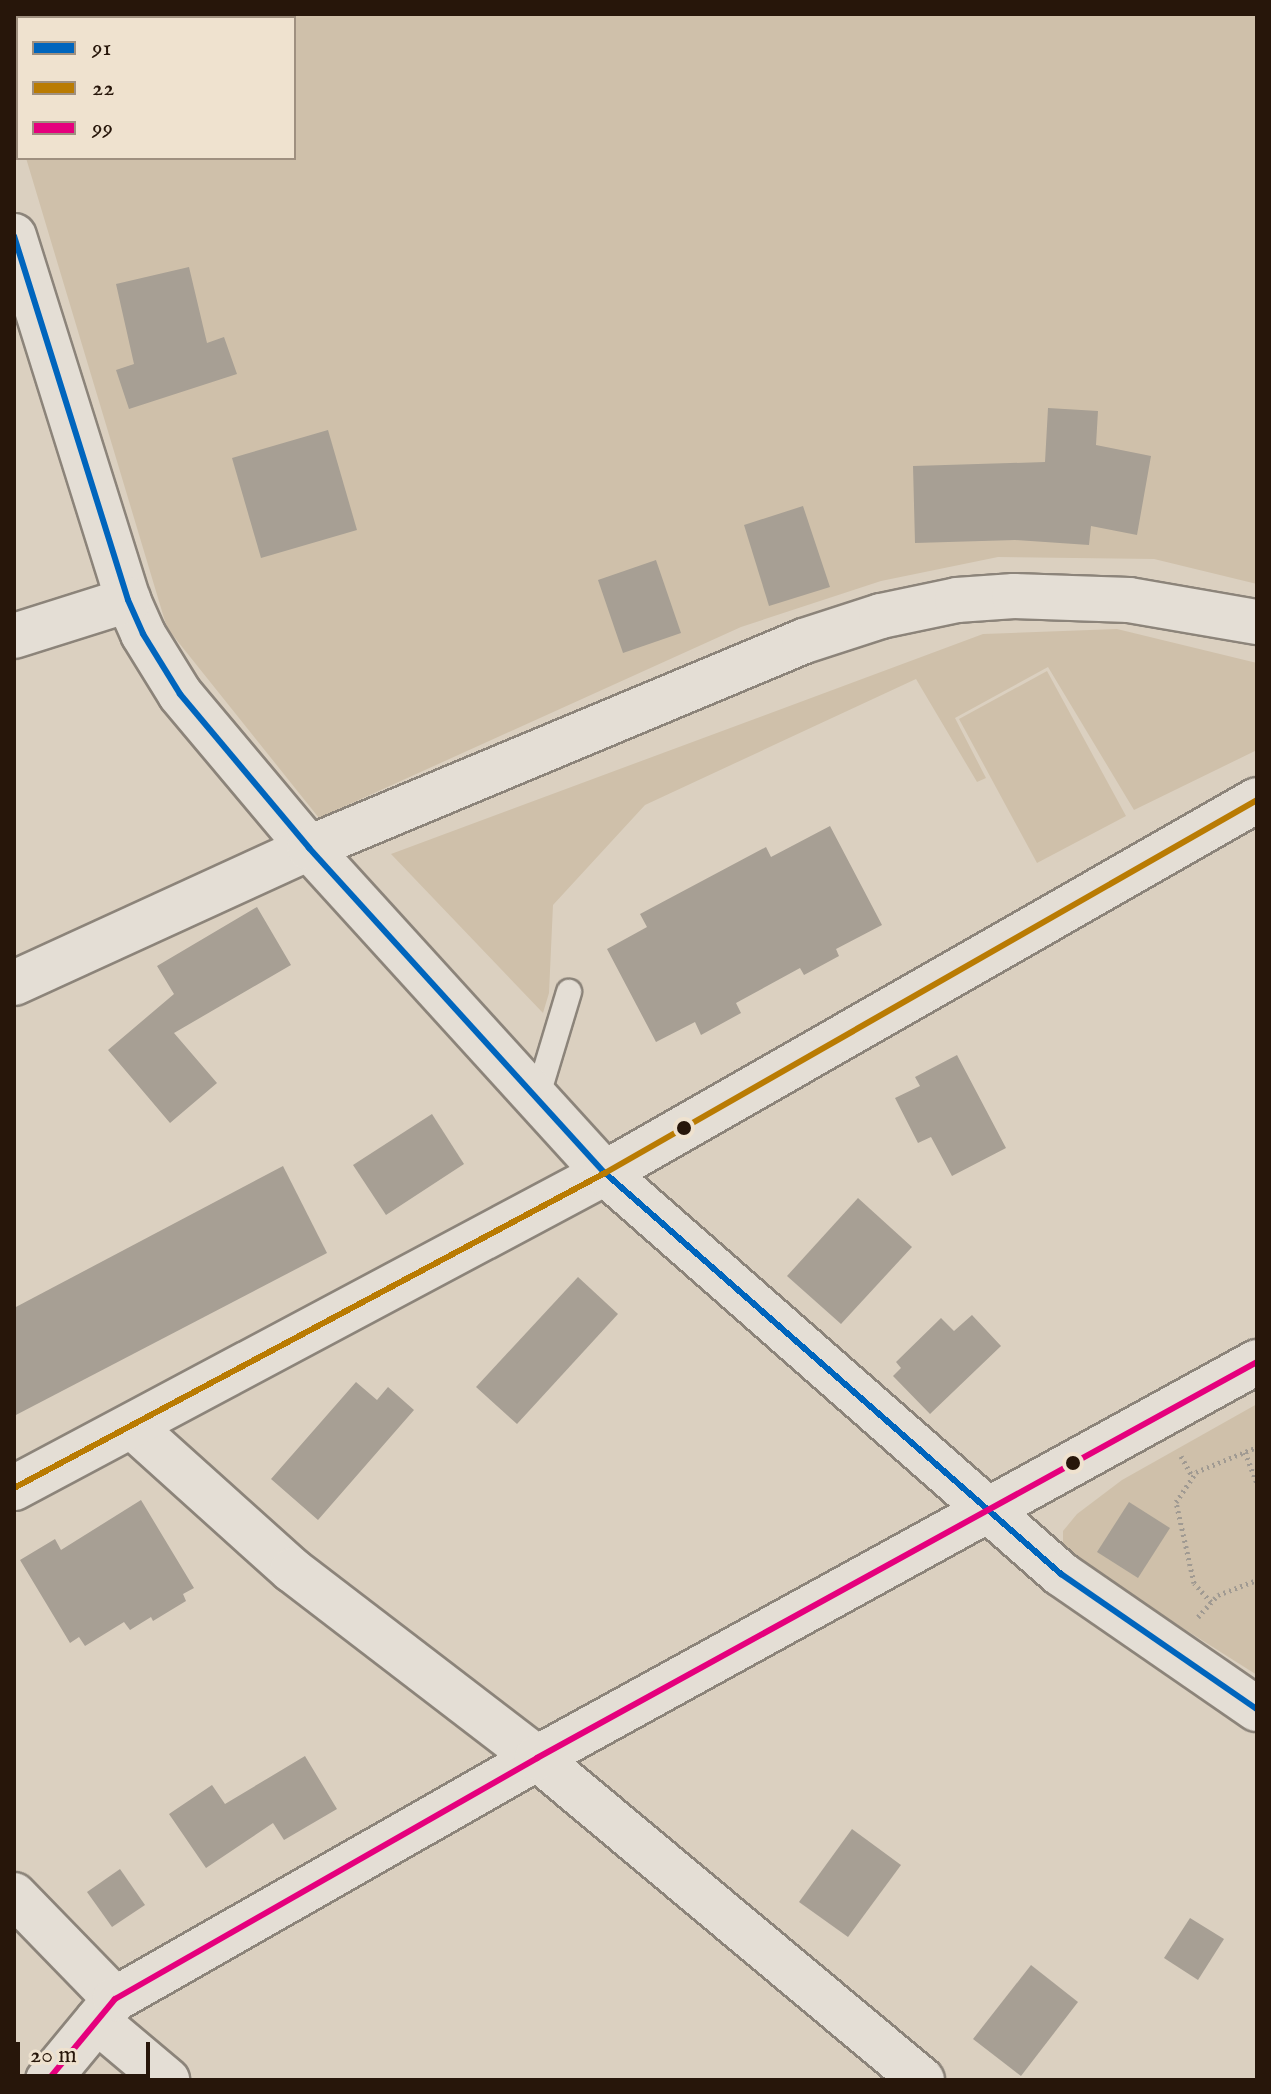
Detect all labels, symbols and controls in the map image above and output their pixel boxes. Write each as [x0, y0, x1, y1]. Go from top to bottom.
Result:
legend [16, 16, 296, 160]
text: 91 [92, 33, 111, 64]
text: 22 [92, 73, 115, 104]
text: 99 [92, 113, 113, 144]
unlabelled marker [676, 1120, 692, 1136]
unlabelled marker [1065, 1455, 1081, 1471]
scale bar [20, 2026, 154, 2076]
text: 20 m [30, 2040, 77, 2071]

